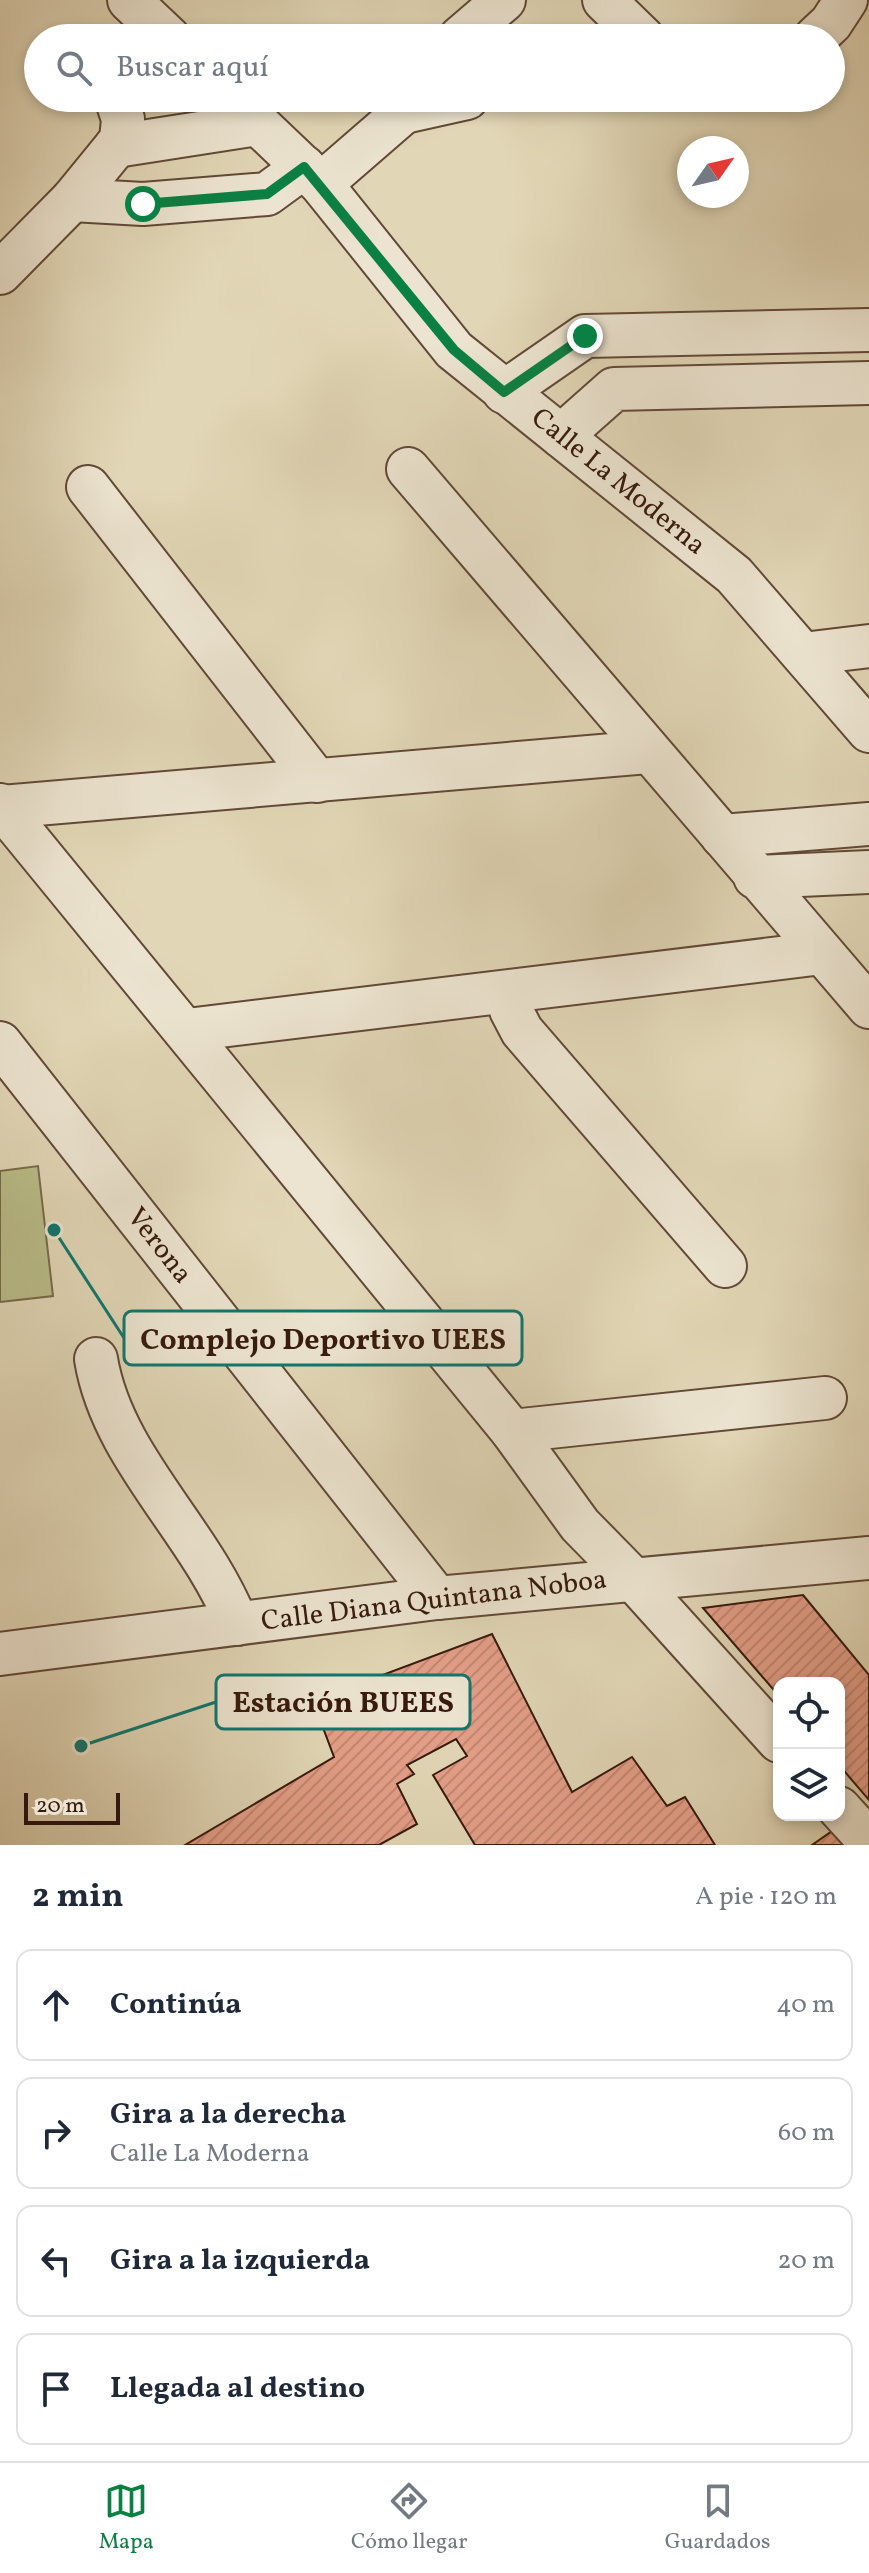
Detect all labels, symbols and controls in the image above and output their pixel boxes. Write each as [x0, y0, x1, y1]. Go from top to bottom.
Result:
search box [24, 24, 845, 112]
icon: search [52, 46, 96, 90]
text: Buscar aquí [116, 47, 269, 89]
north arrow [677, 136, 749, 208]
route start [125, 186, 161, 222]
route end [567, 318, 603, 354]
street label: Calle La Moderna [522, 399, 714, 565]
street label: Verona [117, 1200, 201, 1292]
callout: Complejo Deportivo UEES [124, 1311, 522, 1365]
text: Complejo Deportivo UEES [140, 1320, 506, 1362]
street label: Calle Diana Quintana Noboa [259, 1560, 609, 1642]
callout: Estación BUEES [216, 1675, 470, 1729]
map controls [773, 1677, 845, 1821]
button: locate [773, 1677, 845, 1749]
text: Estación BUEES [232, 1683, 454, 1725]
button: layers [773, 1749, 845, 1821]
scale bar [24, 1789, 120, 1825]
text: 20 m [36, 1791, 85, 1822]
text: 2 min [32, 1874, 124, 1921]
text: A pie · 120 m [695, 1879, 837, 1915]
icon: ahead [34, 1983, 78, 2027]
text: Continúa [110, 1984, 242, 2026]
text: 40 m [776, 1987, 835, 2023]
text: Gira a la derecha [110, 2094, 346, 2136]
icon: right [34, 2111, 78, 2155]
text: 60 m [778, 2115, 835, 2151]
text: Calle La Moderna [110, 2136, 310, 2172]
icon: left [34, 2239, 78, 2283]
text: Gira a la izquierda [110, 2240, 370, 2282]
text: 20 m [777, 2243, 835, 2279]
icon: arrive [34, 2367, 78, 2411]
text: Llegada al destino [110, 2368, 365, 2410]
tab: Mapa [99, 2479, 154, 2558]
tab: Cómo llegar [351, 2479, 468, 2558]
tab: Guardados [665, 2479, 770, 2558]

